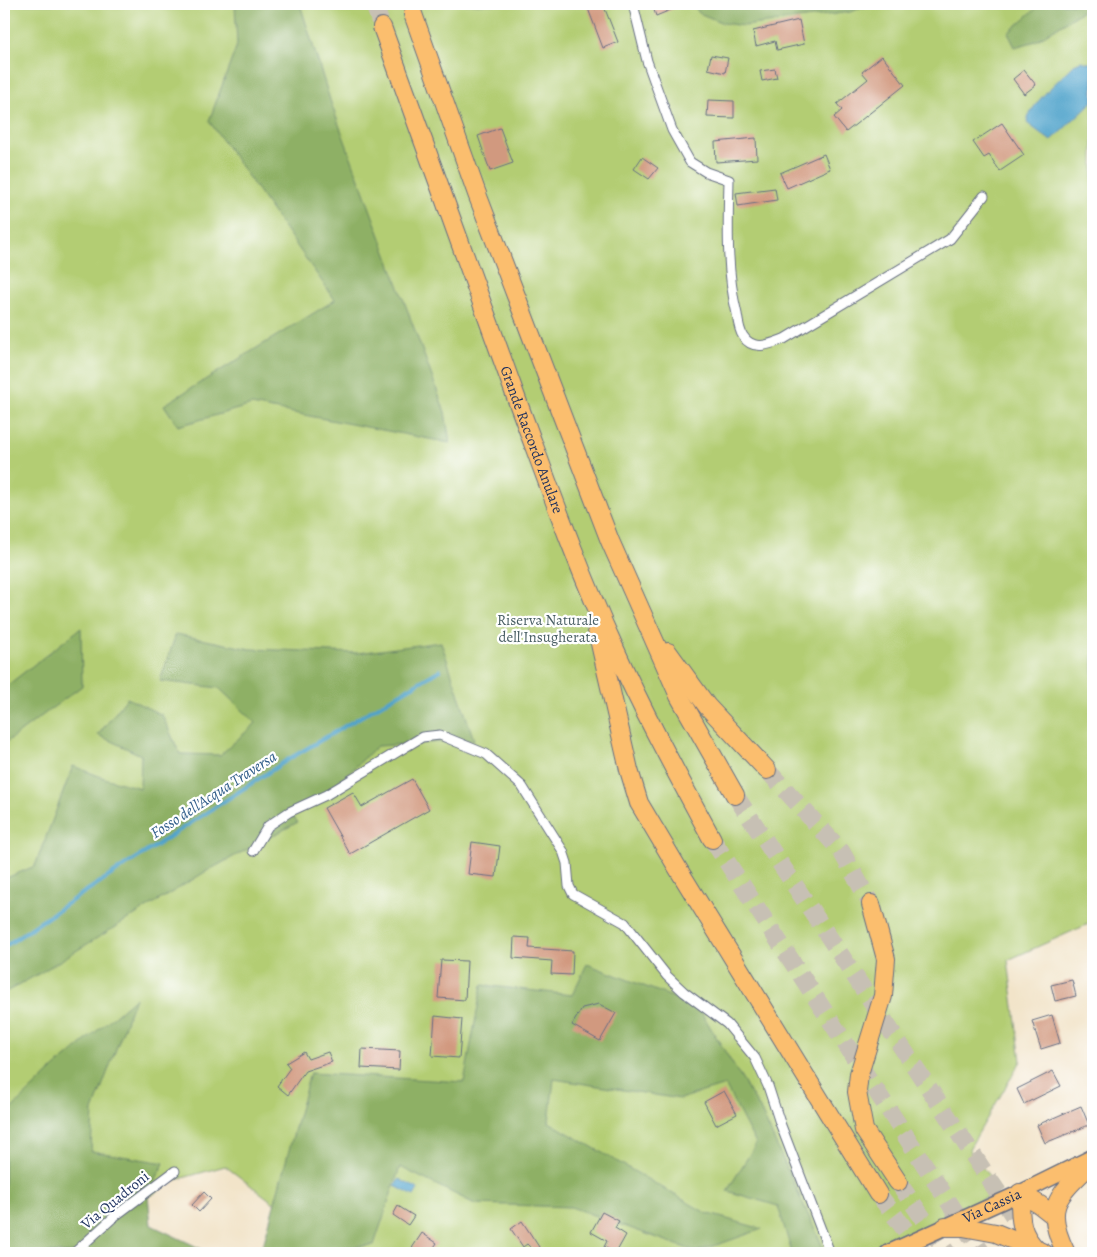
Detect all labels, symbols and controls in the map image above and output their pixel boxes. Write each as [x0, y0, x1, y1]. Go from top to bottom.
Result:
street label: Grande Raccordo Anulare [495, 363, 568, 517]
park label: Riserva Naturale dell'Insugherata [497, 610, 599, 647]
water label: Fosso dell'Acqua Traversa [146, 745, 281, 844]
street label: Via Quadroni [76, 1166, 153, 1234]
street label: Via Cassia [958, 1184, 1024, 1228]

